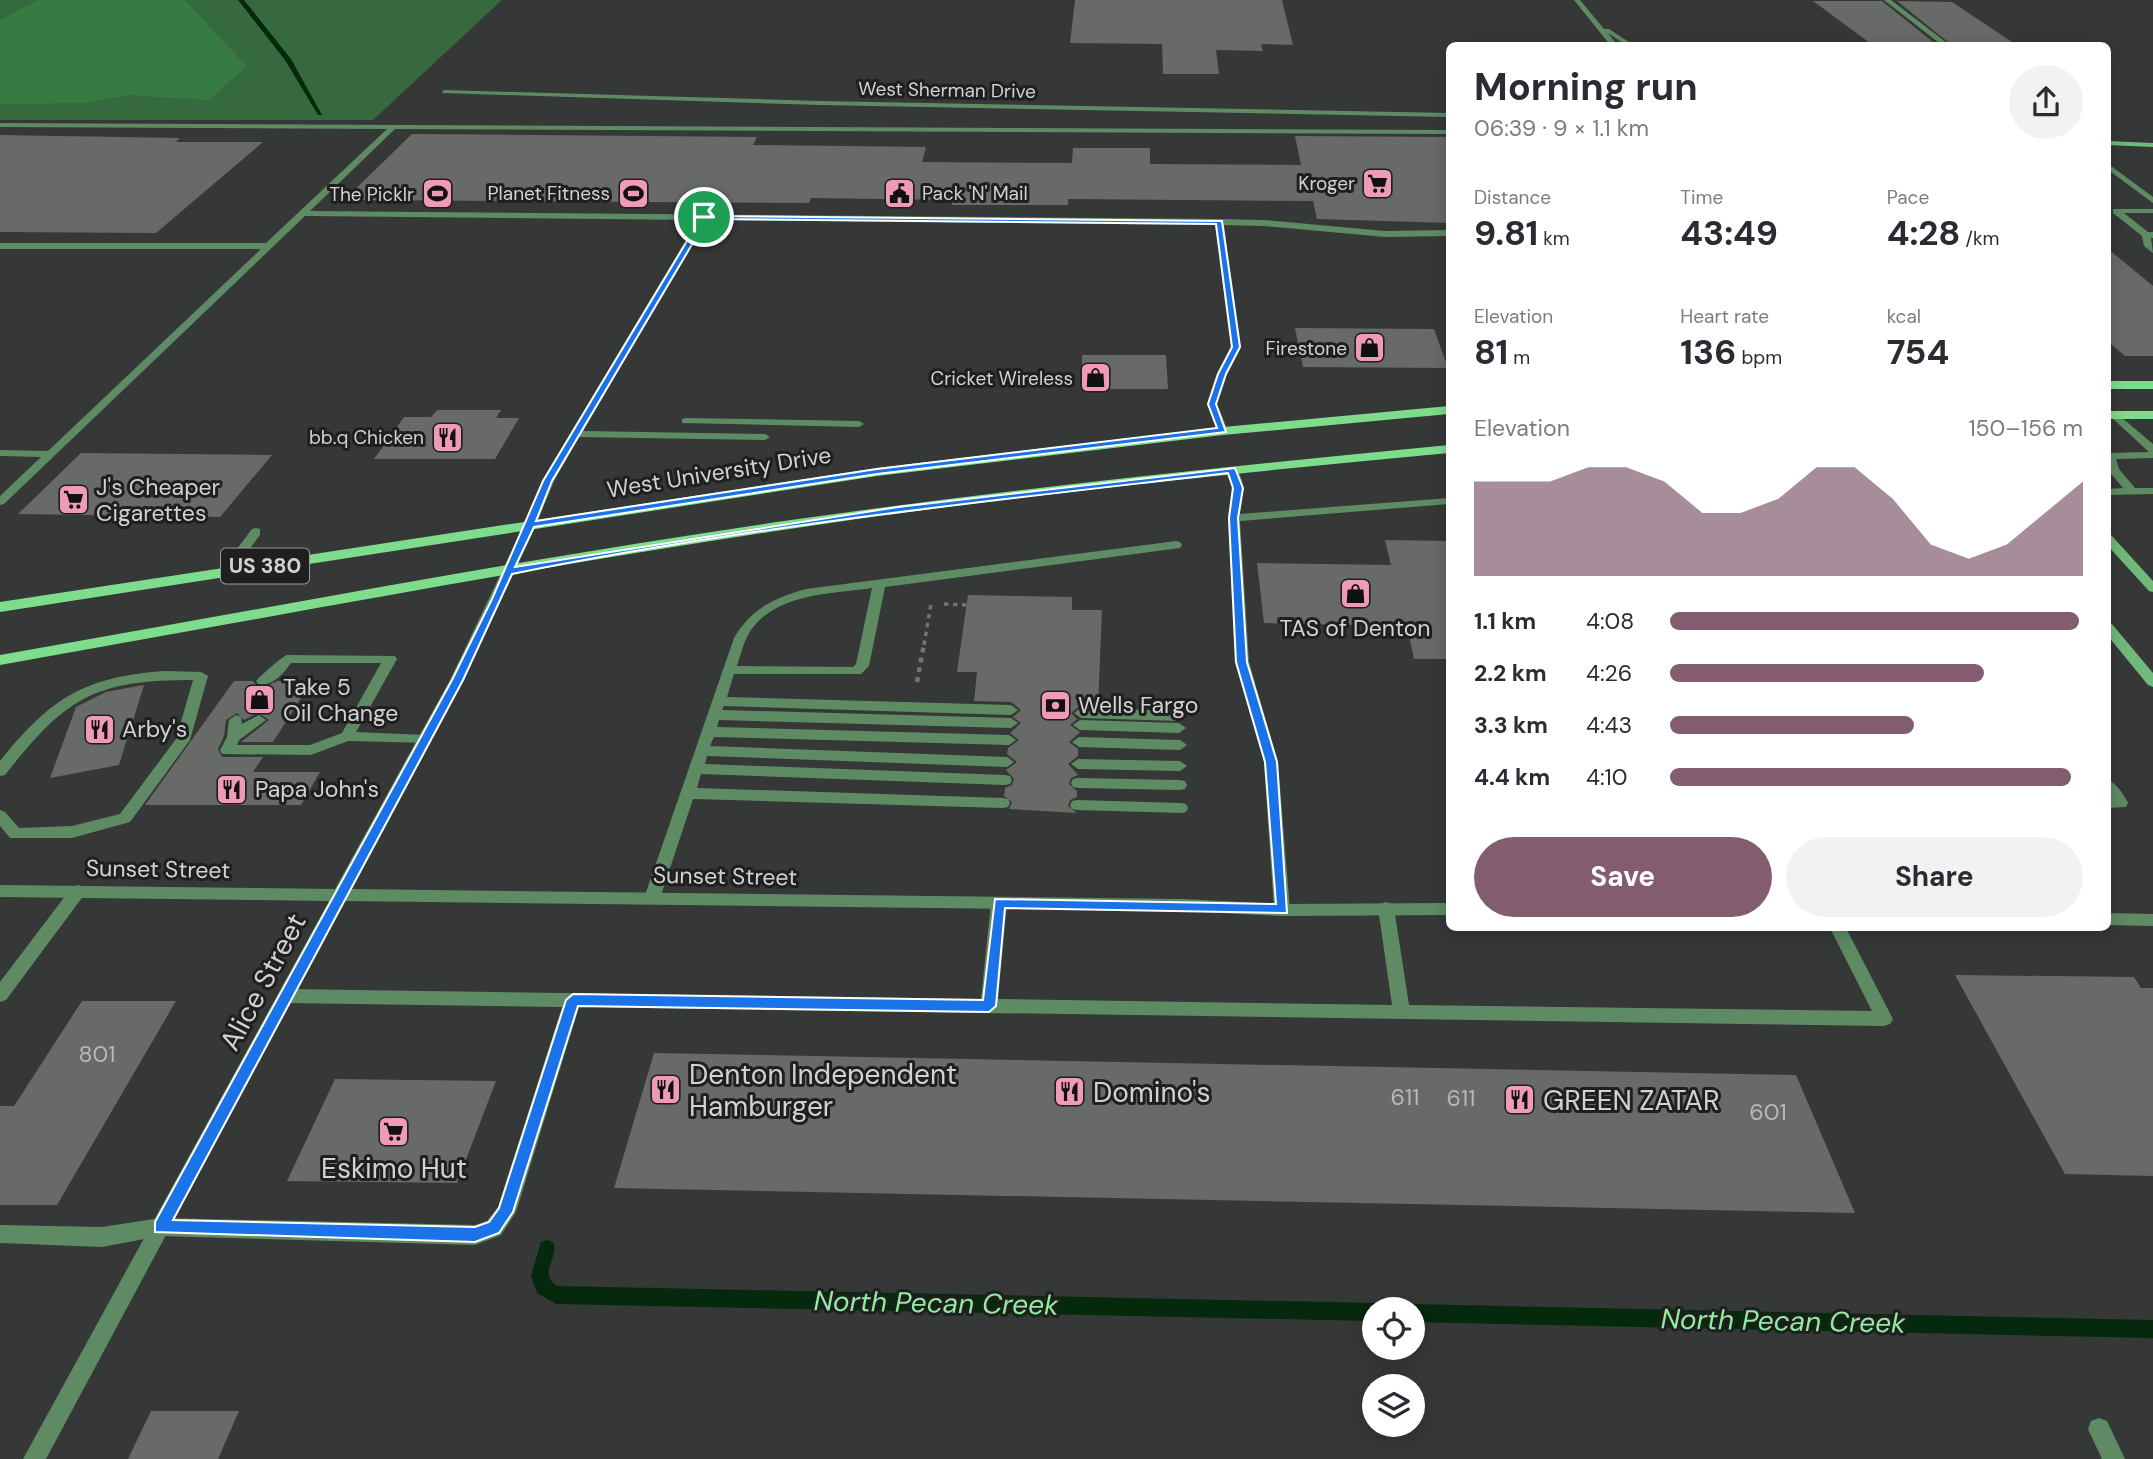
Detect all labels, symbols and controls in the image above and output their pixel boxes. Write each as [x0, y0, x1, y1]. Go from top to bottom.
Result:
text: Morning run [1474, 62, 1698, 112]
button: share [2009, 65, 2083, 139]
street label: West Sherman Drive [858, 76, 1036, 104]
text: 06:39 · 9 × 1.1 km [1474, 113, 1649, 143]
supermarket icon: Kroger [1361, 166, 1395, 200]
place label: Kroger [1298, 171, 1355, 196]
sports icon: Planet Fitness [616, 176, 650, 210]
public building icon: Pack 'N' Mail [882, 176, 916, 210]
sports icon: The Picklr [420, 177, 454, 211]
place label: Planet Fitness [488, 181, 610, 206]
place label: Pack 'N' Mail [922, 181, 1028, 206]
place label: The Picklr [329, 182, 414, 207]
text: Distance [1474, 185, 1551, 210]
text: Time [1680, 185, 1723, 210]
text: Pace [1887, 185, 1929, 210]
pin [674, 187, 734, 247]
icon: arrive [685, 198, 723, 236]
text: 9.81 [1474, 210, 1538, 256]
text: 43:49 [1680, 210, 1778, 256]
text: 4:28 [1887, 210, 1960, 256]
text: km [1538, 226, 1570, 251]
text: /km [1960, 226, 1999, 251]
text: Elevation [1474, 304, 1553, 329]
text: Heart rate [1680, 304, 1769, 329]
text: kcal [1887, 304, 1921, 329]
text: 81 [1474, 329, 1508, 375]
text: 136 [1680, 329, 1736, 375]
text: 754 [1887, 329, 1949, 375]
shop icon: Firestone [1353, 331, 1387, 365]
place label: Firestone [1266, 336, 1347, 361]
text: m [1508, 345, 1530, 370]
text: bpm [1736, 345, 1782, 370]
shop icon: Cricket Wireless [1079, 361, 1113, 395]
place label: Cricket Wireless [931, 366, 1073, 391]
text: Elevation [1474, 413, 1570, 443]
text: 150–156 m [1968, 413, 2083, 443]
restaurant icon: bb.q Chicken [430, 420, 464, 454]
place label: bb.q Chicken [309, 425, 424, 450]
street label: West University Drive [605, 439, 833, 505]
place label: J's Cheaper Cigarettes [96, 472, 220, 528]
supermarket icon: J's Cheaper Cigarettes [56, 483, 90, 517]
road number: US 380 [221, 548, 309, 584]
shop icon: TAS of Denton [1338, 577, 1372, 611]
text: 1.1 km [1474, 606, 1536, 636]
text: 4:08 [1586, 606, 1634, 636]
place label: TAS of Denton [1279, 613, 1431, 643]
text: 2.2 km [1474, 658, 1547, 688]
text: 4:26 [1586, 658, 1632, 688]
place label: Take 5 Oil Change [283, 672, 398, 728]
shop icon: Take 5 Oil Change [243, 683, 277, 717]
bank icon: Wells Fargo [1038, 688, 1072, 722]
place label: Wells Fargo [1078, 690, 1198, 720]
text: 3.3 km [1474, 710, 1548, 740]
text: 4:43 [1586, 710, 1632, 740]
restaurant icon: Arby's [82, 712, 116, 746]
place label: Arby's [122, 714, 187, 744]
text: 4.4 km [1474, 762, 1550, 792]
text: 4:10 [1586, 762, 1628, 792]
restaurant icon: Papa John's [215, 772, 249, 806]
place label: Papa John's [255, 774, 379, 804]
button: Save [1474, 837, 1772, 917]
button: Share [1786, 837, 2083, 917]
street label: Sunset Street [86, 853, 230, 885]
street label: Sunset Street [653, 860, 797, 892]
street label: Alice Street [211, 907, 315, 1057]
house number: 801 [79, 1039, 115, 1069]
place label: Denton Independent Hamburger [689, 1056, 957, 1125]
restaurant icon: Denton Independent Hamburger [649, 1073, 683, 1107]
place label: Domino's [1093, 1074, 1211, 1111]
restaurant icon: Domino's [1053, 1075, 1087, 1109]
house number: 611 [1391, 1082, 1419, 1112]
place label: GREEN ZATAR [1543, 1082, 1720, 1119]
house number: 611 [1447, 1083, 1475, 1113]
restaurant icon: GREEN ZATAR [1503, 1083, 1537, 1117]
house number: 601 [1749, 1097, 1787, 1127]
supermarket icon: Eskimo Hut [377, 1114, 411, 1148]
place label: Eskimo Hut [321, 1150, 467, 1187]
water label: North Pecan Creek [813, 1282, 1059, 1324]
map controls [1362, 1297, 1425, 1437]
button: locate [1362, 1297, 1425, 1360]
water label: North Pecan Creek [1660, 1300, 1906, 1342]
button: layers [1362, 1374, 1425, 1437]

